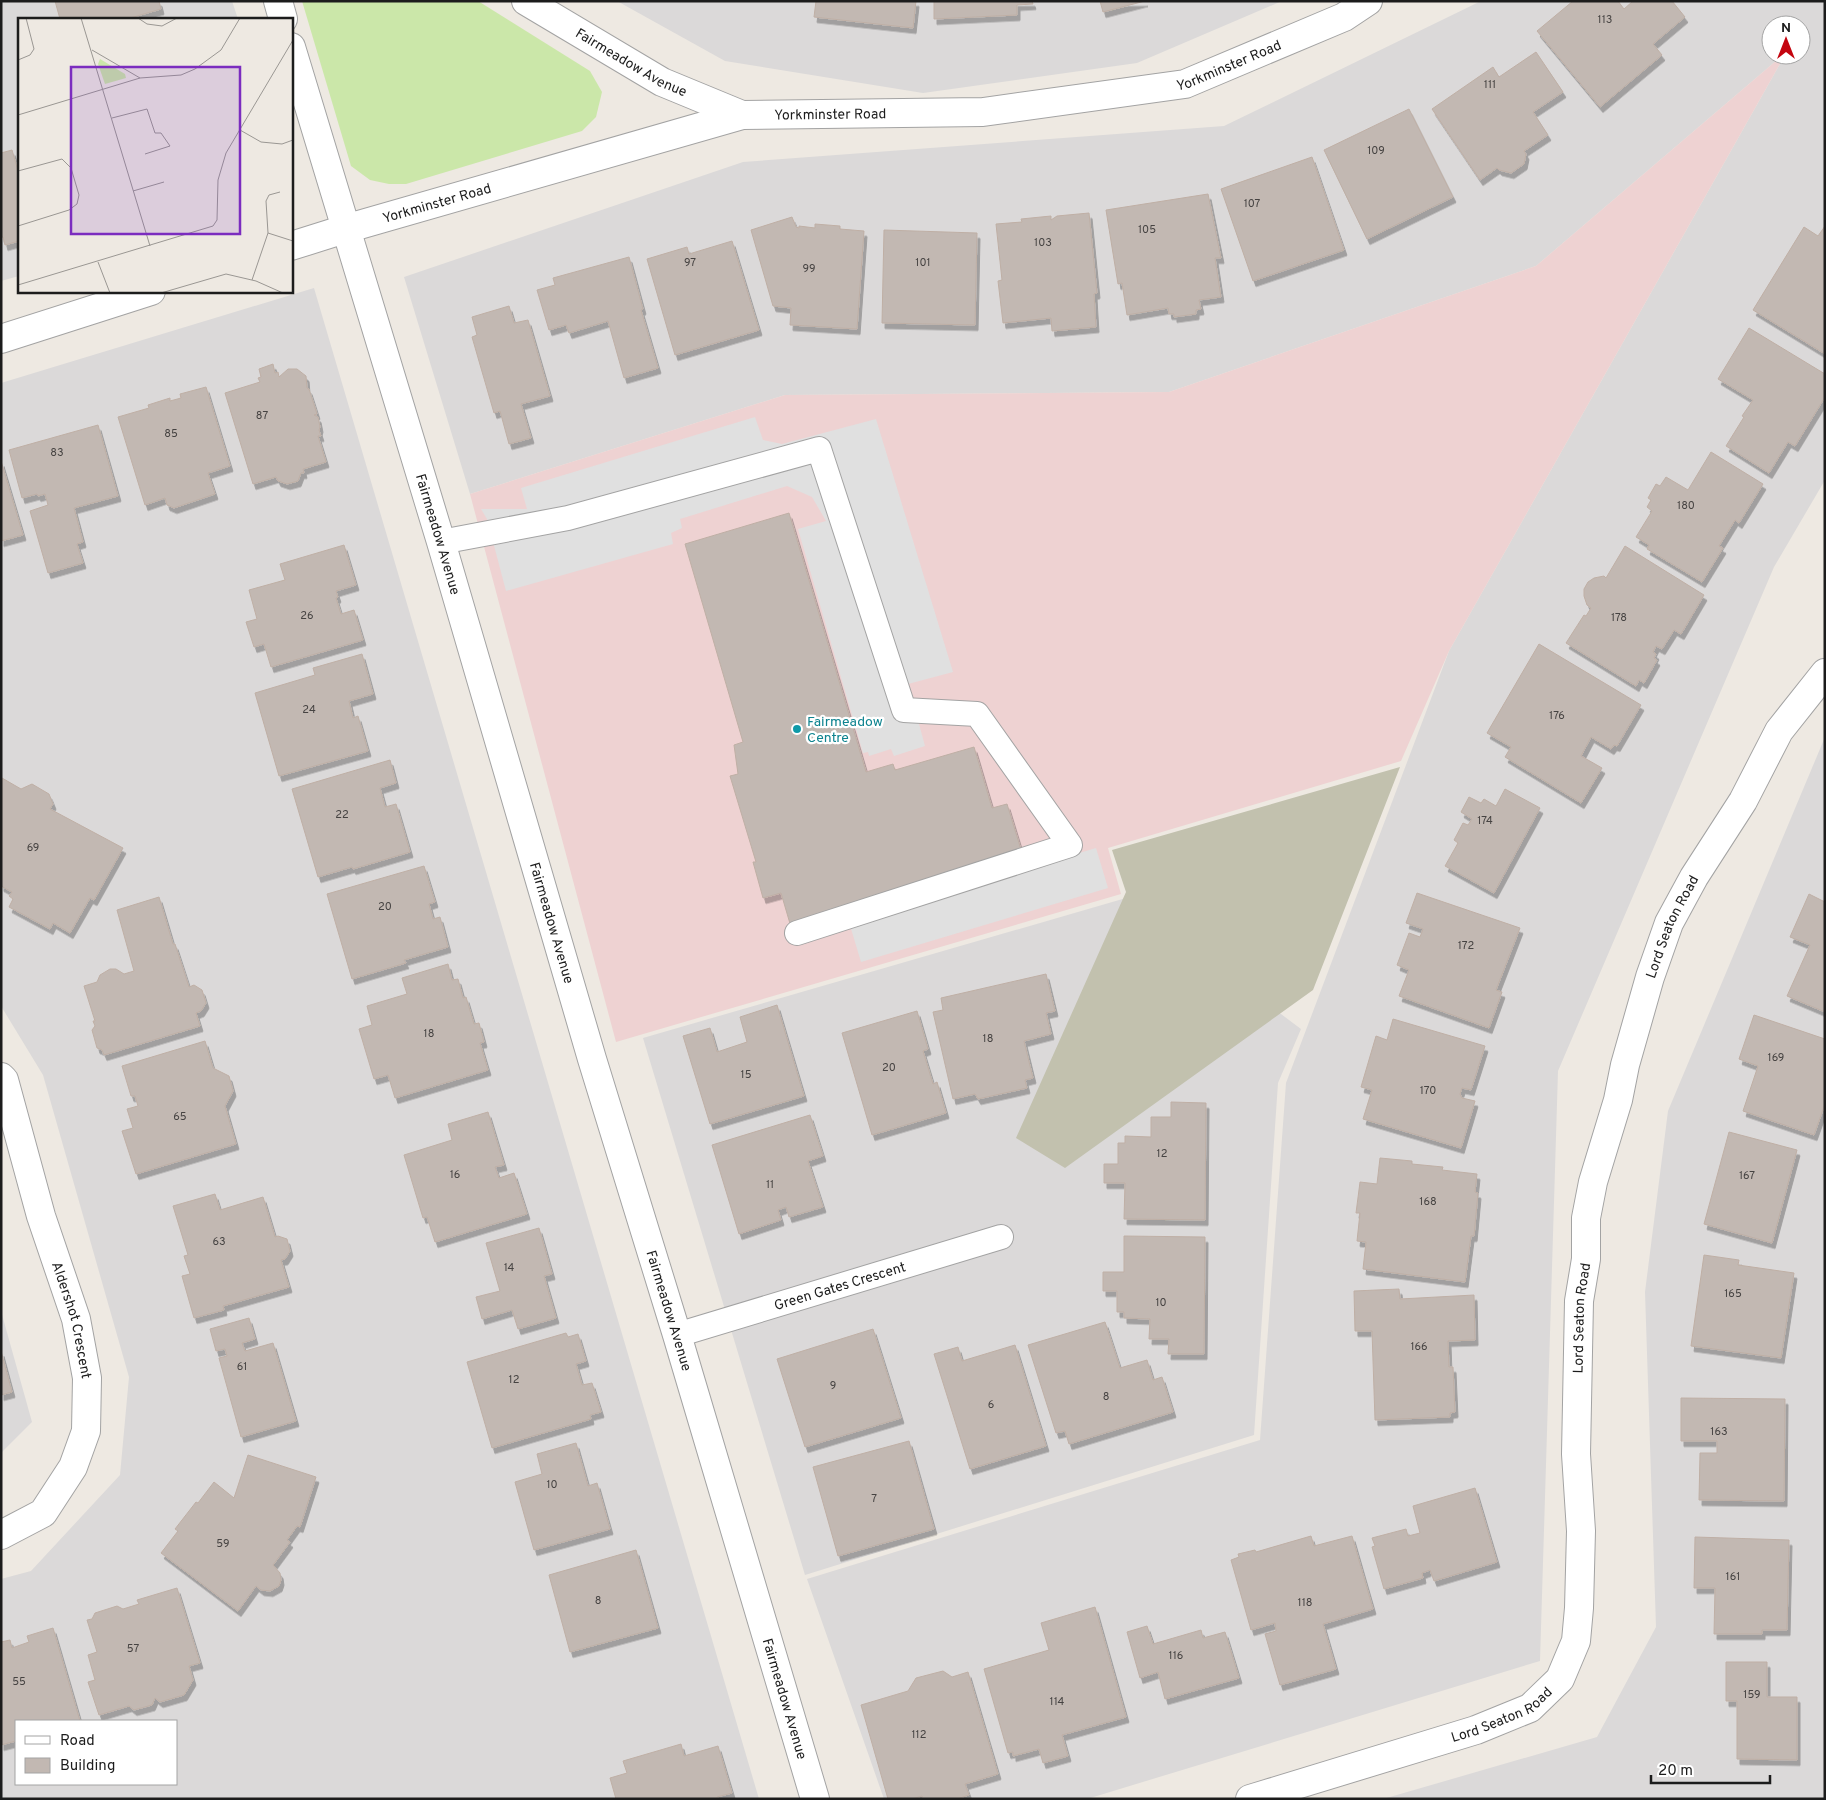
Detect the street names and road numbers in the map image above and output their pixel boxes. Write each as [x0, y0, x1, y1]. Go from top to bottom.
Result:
street label: Fairmeadow Avenue [572, 25, 689, 101]
street label: Yorkminster Road [1175, 37, 1284, 95]
street label: Yorkminster Road [774, 106, 887, 125]
street label: Yorkminster Road [381, 180, 493, 228]
street label: Fairmeadow Avenue [411, 472, 463, 597]
street label: Fairmeadow Avenue [525, 861, 577, 986]
street label: Lord Seaton Road [1643, 873, 1703, 981]
street label: Fairmeadow Avenue [641, 1249, 694, 1373]
street label: Green Gates Crescent [772, 1259, 908, 1315]
street label: Aldershot Crescent [47, 1260, 94, 1380]
street label: Lord Seaton Road [1571, 1262, 1595, 1374]
street label: Fairmeadow Avenue [758, 1637, 810, 1762]
street label: Lord Seaton Road [1449, 1684, 1556, 1747]

